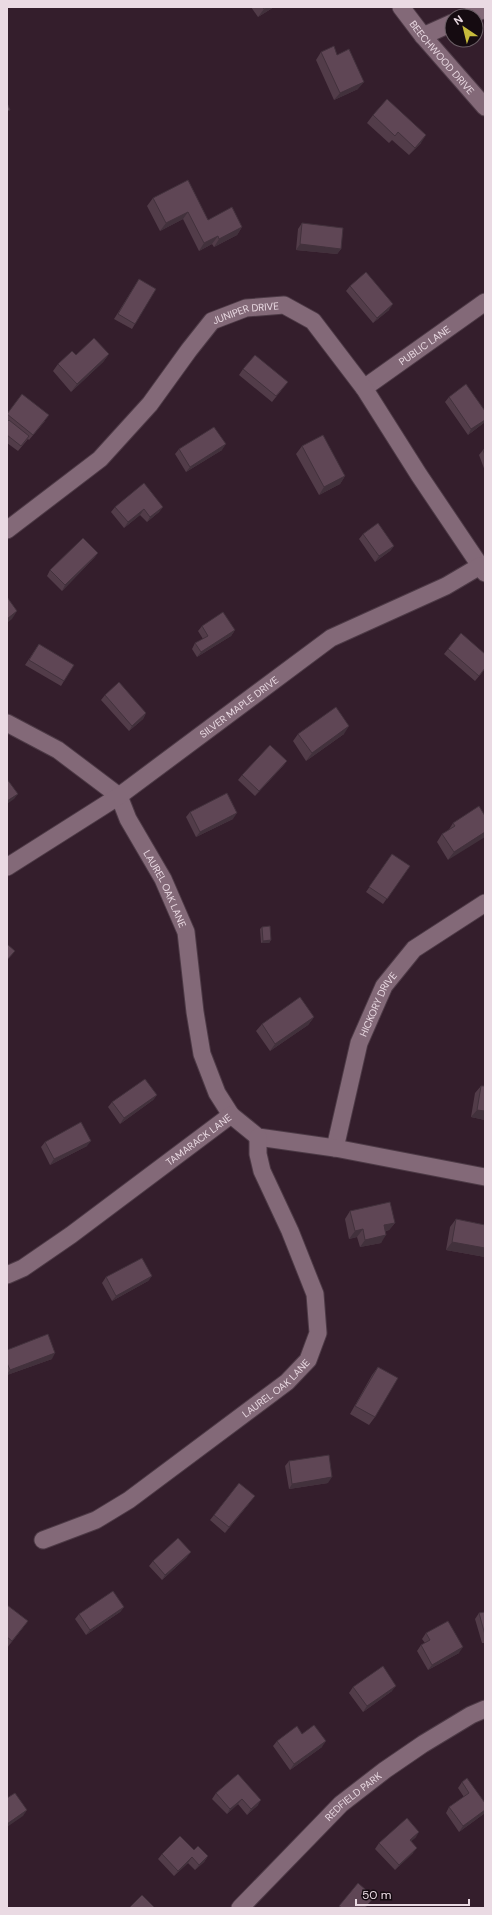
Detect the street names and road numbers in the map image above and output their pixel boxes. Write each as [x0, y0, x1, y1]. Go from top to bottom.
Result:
street label: BEECHWOOD DRIVE [407, 18, 478, 97]
street label: JUNIPER DRIVE [210, 299, 280, 327]
street label: PUBLIC LANE [396, 322, 453, 368]
street label: SILVER MAPLE DRIVE [197, 673, 281, 740]
street label: LAUREL OAK LANE [141, 848, 190, 930]
street label: HICKORY DRIVE [356, 969, 400, 1039]
street label: TAMARACK LANE [163, 1110, 234, 1168]
street label: LAUREL OAK LANE [239, 1356, 313, 1420]
street label: REDFIELD PARK [322, 1769, 384, 1824]

